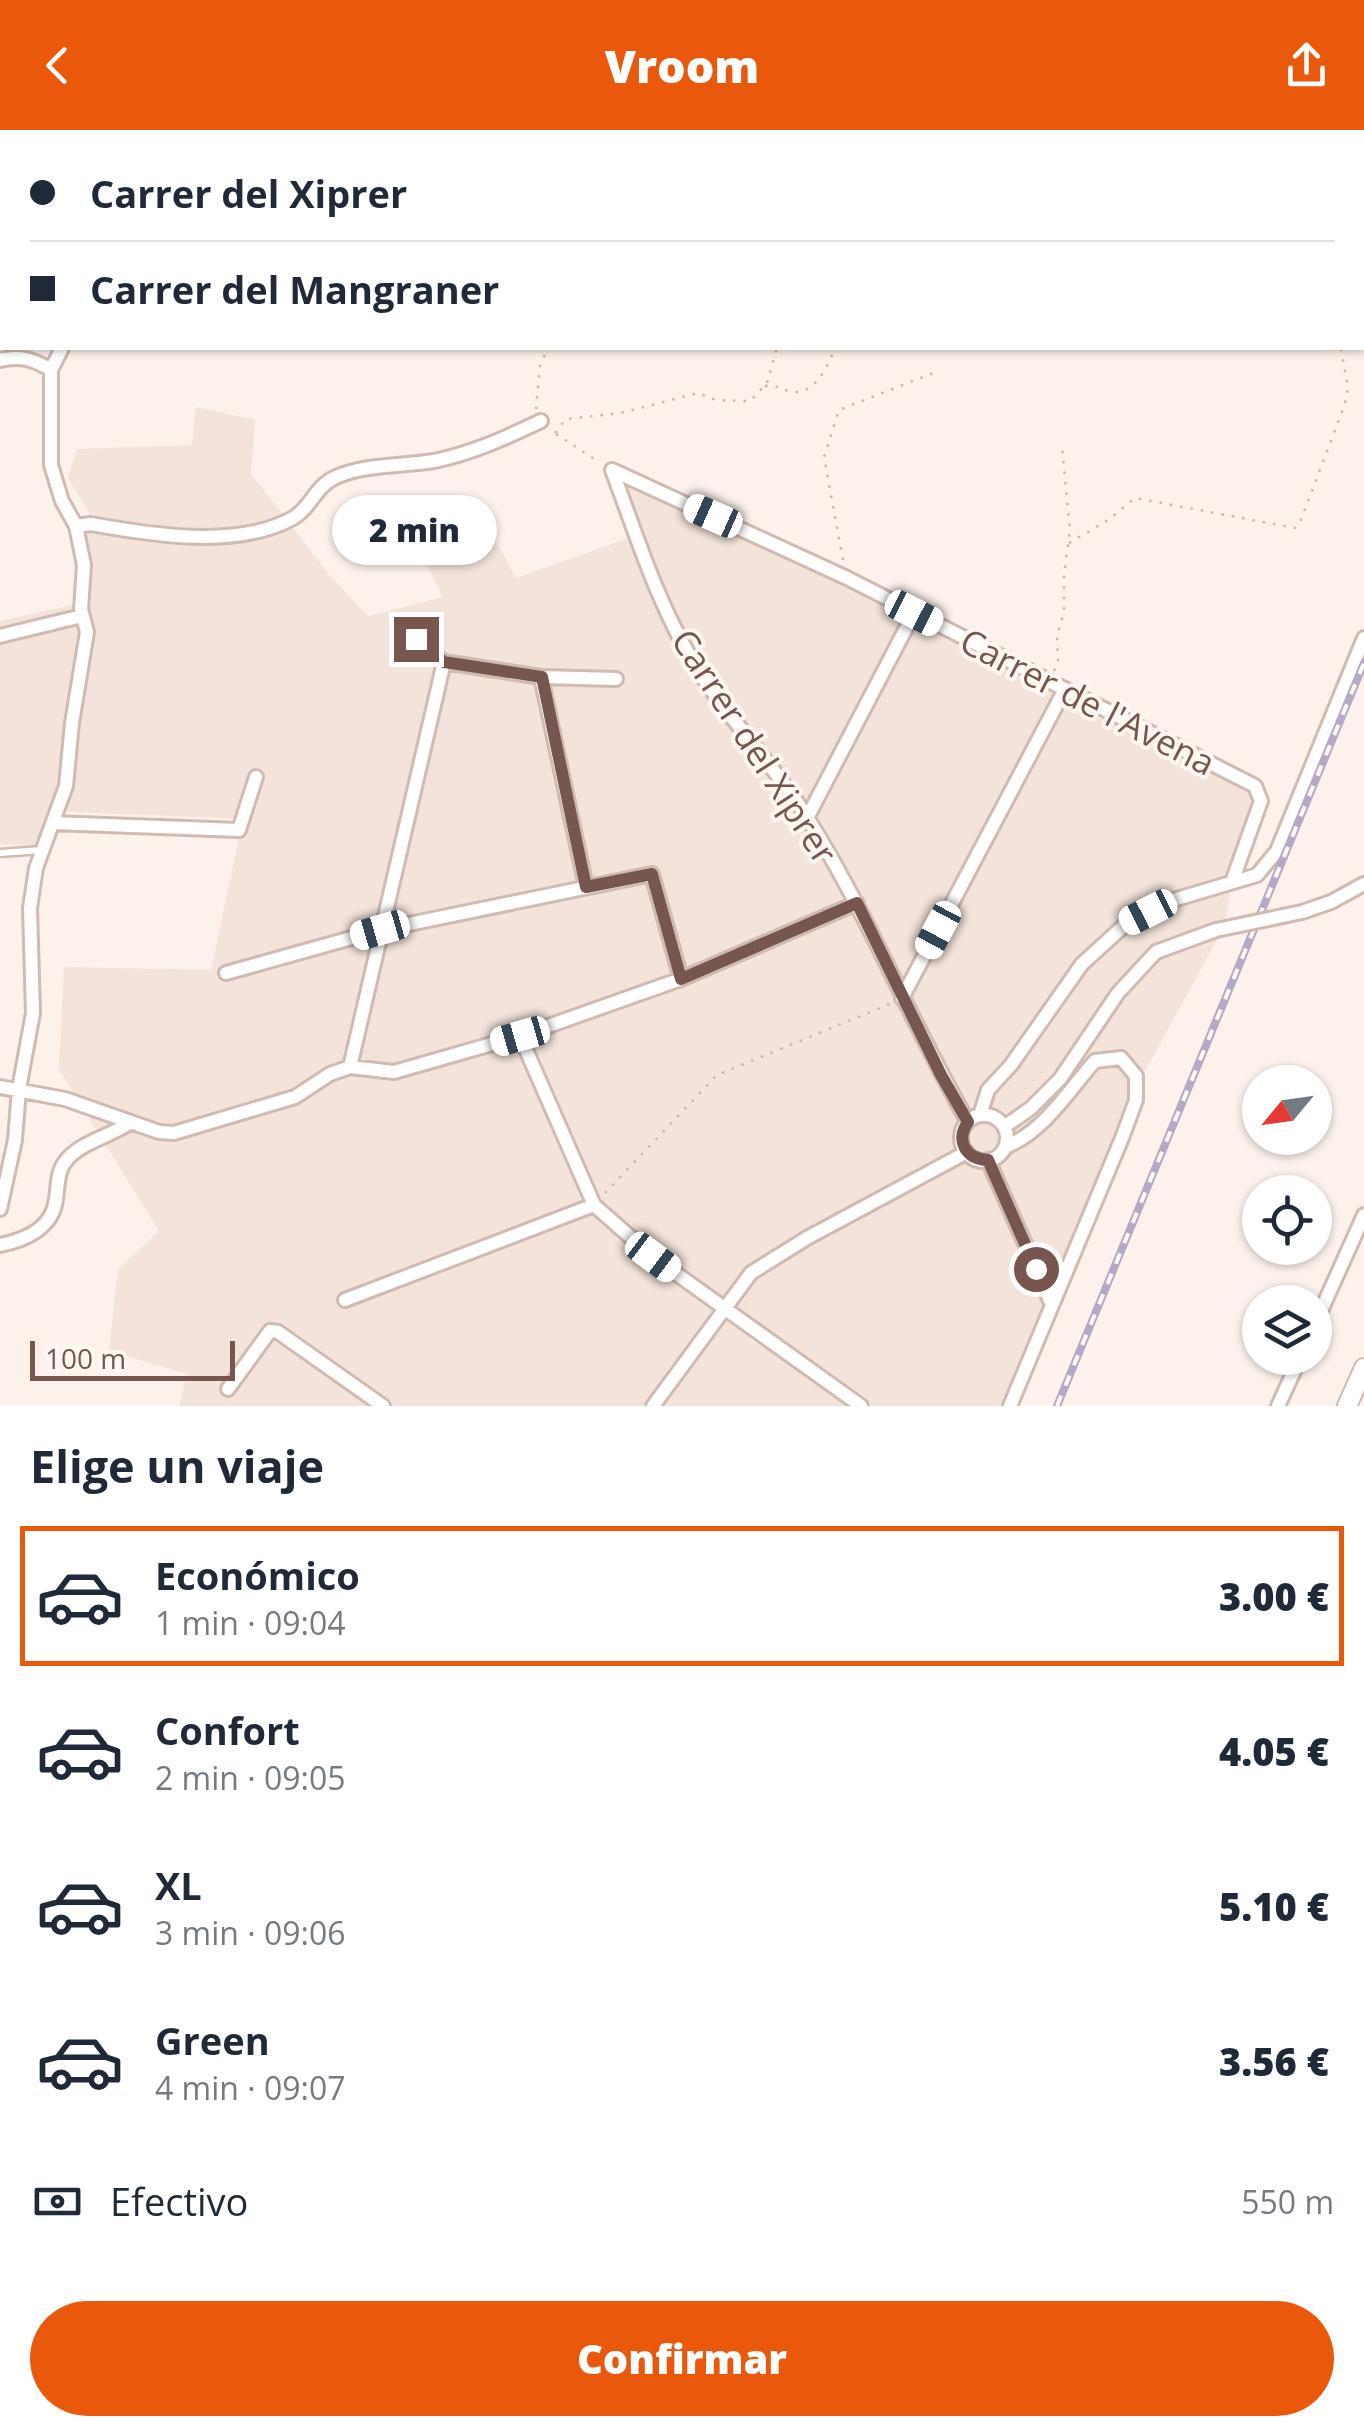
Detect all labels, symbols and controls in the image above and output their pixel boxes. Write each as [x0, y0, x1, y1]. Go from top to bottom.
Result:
text: Vroom [605, 35, 759, 96]
icon: back [30, 38, 85, 93]
icon: share [1279, 38, 1334, 93]
text: Carrer del Xiprer [90, 167, 407, 219]
text: Carrer del Mangraner [90, 263, 499, 315]
car [679, 490, 747, 542]
callout: 2 min [334, 494, 498, 564]
text: 2 min [369, 508, 460, 551]
car [880, 586, 948, 640]
route end [394, 617, 439, 662]
street label: Carrer de l'Avena [953, 617, 1223, 785]
street label: Carrer del Xiprer [662, 620, 848, 872]
car [1114, 885, 1182, 939]
car [911, 896, 965, 964]
car [347, 907, 413, 953]
car [487, 1013, 553, 1059]
north arrow [1242, 1065, 1332, 1155]
map controls [1242, 1065, 1332, 1375]
button: locate [1242, 1175, 1332, 1265]
car [620, 1227, 686, 1287]
route start [1014, 1247, 1059, 1292]
button: layers [1242, 1285, 1332, 1375]
scale bar [30, 1336, 235, 1380]
text: 100 m [45, 1339, 126, 1377]
text: Elige un viaje [30, 1435, 324, 1496]
text: Económico [155, 1549, 360, 1601]
icon: car [35, 1551, 125, 1641]
text: 3.00 € [1219, 1570, 1329, 1622]
text: 1 min · 09:04 [155, 1601, 346, 1644]
text: Confort [155, 1704, 300, 1756]
icon: car [35, 1706, 125, 1796]
text: 4.05 € [1219, 1725, 1329, 1777]
text: 2 min · 09:05 [155, 1756, 346, 1799]
text: XL [155, 1859, 202, 1911]
icon: car [35, 1861, 125, 1951]
text: 5.10 € [1219, 1880, 1329, 1932]
text: 3 min · 09:06 [155, 1911, 346, 1954]
text: Green [155, 2014, 270, 2066]
icon: car [35, 2016, 125, 2106]
text: 3.56 € [1219, 2035, 1329, 2087]
text: 4 min · 09:07 [155, 2066, 346, 2109]
icon: cash [30, 2174, 85, 2229]
text: Efectivo [110, 2175, 248, 2227]
text: 550 m [1241, 2180, 1334, 2223]
button: Confirmar [30, 2301, 1334, 2416]

